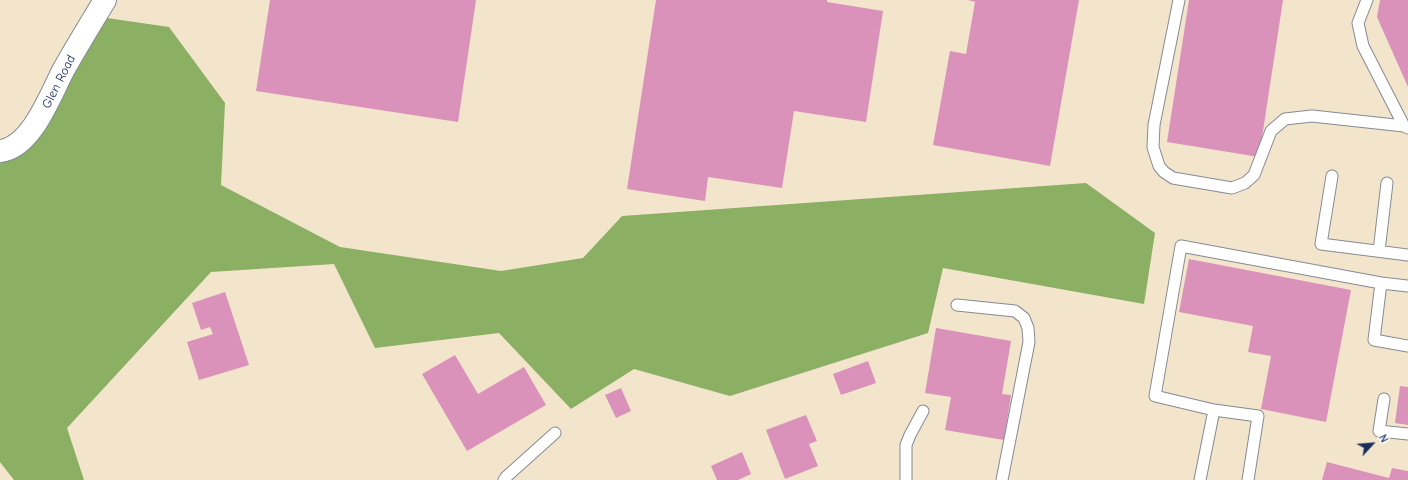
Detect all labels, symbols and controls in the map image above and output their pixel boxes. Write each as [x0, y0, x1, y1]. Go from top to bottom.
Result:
street label: Glen Road [39, 53, 79, 111]
north arrow [1352, 424, 1392, 464]
text: N [1376, 432, 1391, 445]

